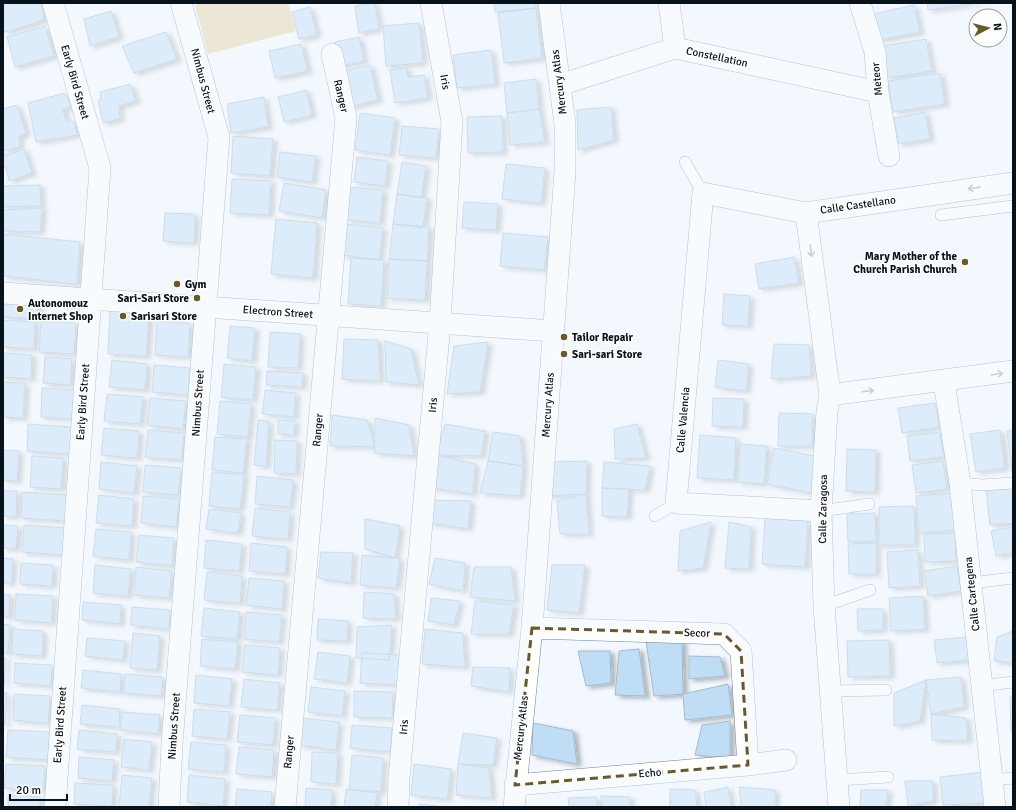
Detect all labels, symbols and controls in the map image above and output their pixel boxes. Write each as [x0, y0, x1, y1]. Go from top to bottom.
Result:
north arrow [968, 8, 1008, 48]
text: N [991, 22, 1004, 31]
street label: Early Bird Street [58, 43, 92, 121]
street label: Constellation [685, 44, 749, 70]
street label: Nimbus Street [188, 47, 218, 115]
street label: Mercury Atlas [549, 49, 569, 115]
street label: Meteor [869, 62, 885, 96]
street label: Iris [437, 73, 453, 91]
street label: Ranger [331, 78, 351, 114]
one-way arrow [968, 184, 981, 192]
street label: Calle Castellano [819, 193, 897, 217]
one-way arrow [807, 244, 815, 257]
place label: Mary Mother of the Church Parish Church [853, 250, 958, 276]
marker: Mary Mother of the Church Parish Church [960, 257, 970, 267]
place label: Gym [185, 278, 207, 291]
marker: Gym [172, 279, 182, 289]
place label: Sari-Sari Store [118, 292, 190, 305]
marker: Sari-Sari Store [192, 293, 202, 303]
place label: Autonomouz Internet Shop [28, 297, 93, 323]
street label: Electron Street [242, 303, 314, 321]
marker: Autonomouz Internet Shop [15, 304, 25, 314]
place label: Sarisari Store [131, 310, 198, 323]
marker: Sarisari Store [118, 311, 128, 321]
place label: Tailor Repair [572, 331, 634, 344]
marker: Tailor Repair [559, 332, 569, 342]
place label: Sari-sari Store [572, 348, 643, 361]
marker: Sari-sari Store [559, 349, 569, 359]
street label: Early Bird Street [74, 363, 92, 441]
street label: Nimbus Street [189, 369, 207, 437]
one-way arrow [990, 370, 1003, 378]
street label: Mercury Atlas [539, 372, 557, 438]
street label: Calle Valencia [674, 386, 692, 454]
one-way arrow [861, 387, 874, 395]
street label: Iris [426, 397, 440, 413]
street label: Ranger [310, 413, 326, 447]
street label: Calle Zaragosa [816, 474, 830, 544]
street label: Calle Cartegena [962, 556, 982, 632]
street label: Secor [684, 626, 710, 640]
street label: Early Bird Street [51, 686, 69, 764]
street label: Nimbus Street [165, 692, 183, 760]
street label: Mercury Atlas [511, 695, 531, 761]
street label: Iris [397, 719, 411, 735]
street label: Ranger [281, 735, 297, 769]
street label: Echo [638, 765, 662, 780]
scale bar [10, 776, 67, 802]
text: 20 m [16, 783, 41, 798]

